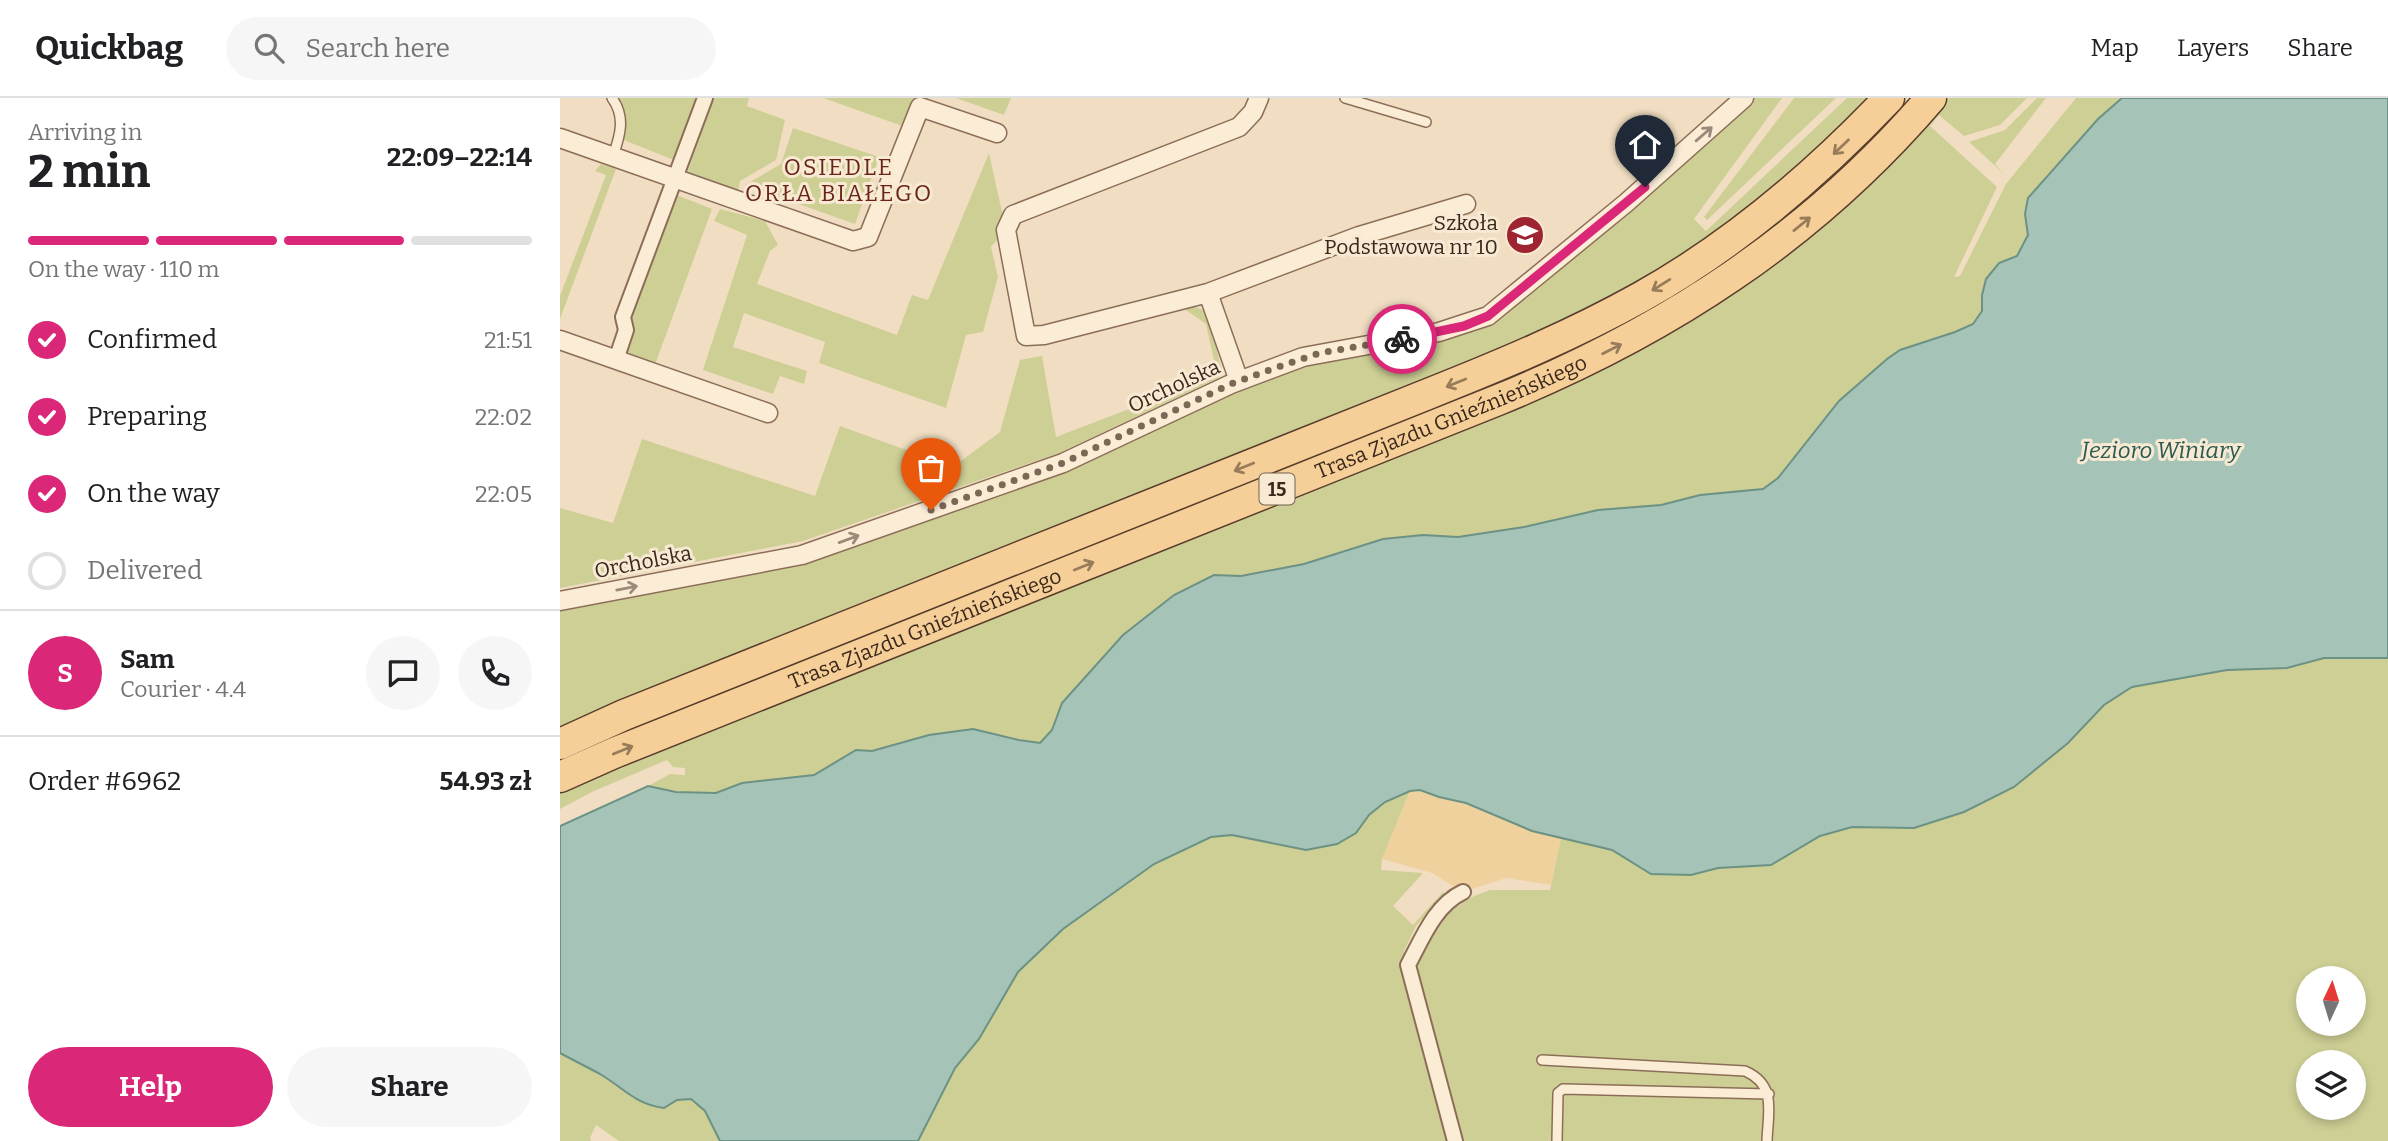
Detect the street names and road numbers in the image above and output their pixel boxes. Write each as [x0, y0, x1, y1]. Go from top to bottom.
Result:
street label: Trasa Zjazdu Gnieźnieńskiego [1311, 349, 1591, 485]
street label: Orcholska [1124, 353, 1225, 419]
road number: 15 [1260, 474, 1294, 504]
street label: Orcholska [592, 540, 694, 584]
street label: Trasa Zjazdu Gnieźnieńskiego [785, 563, 1065, 695]

